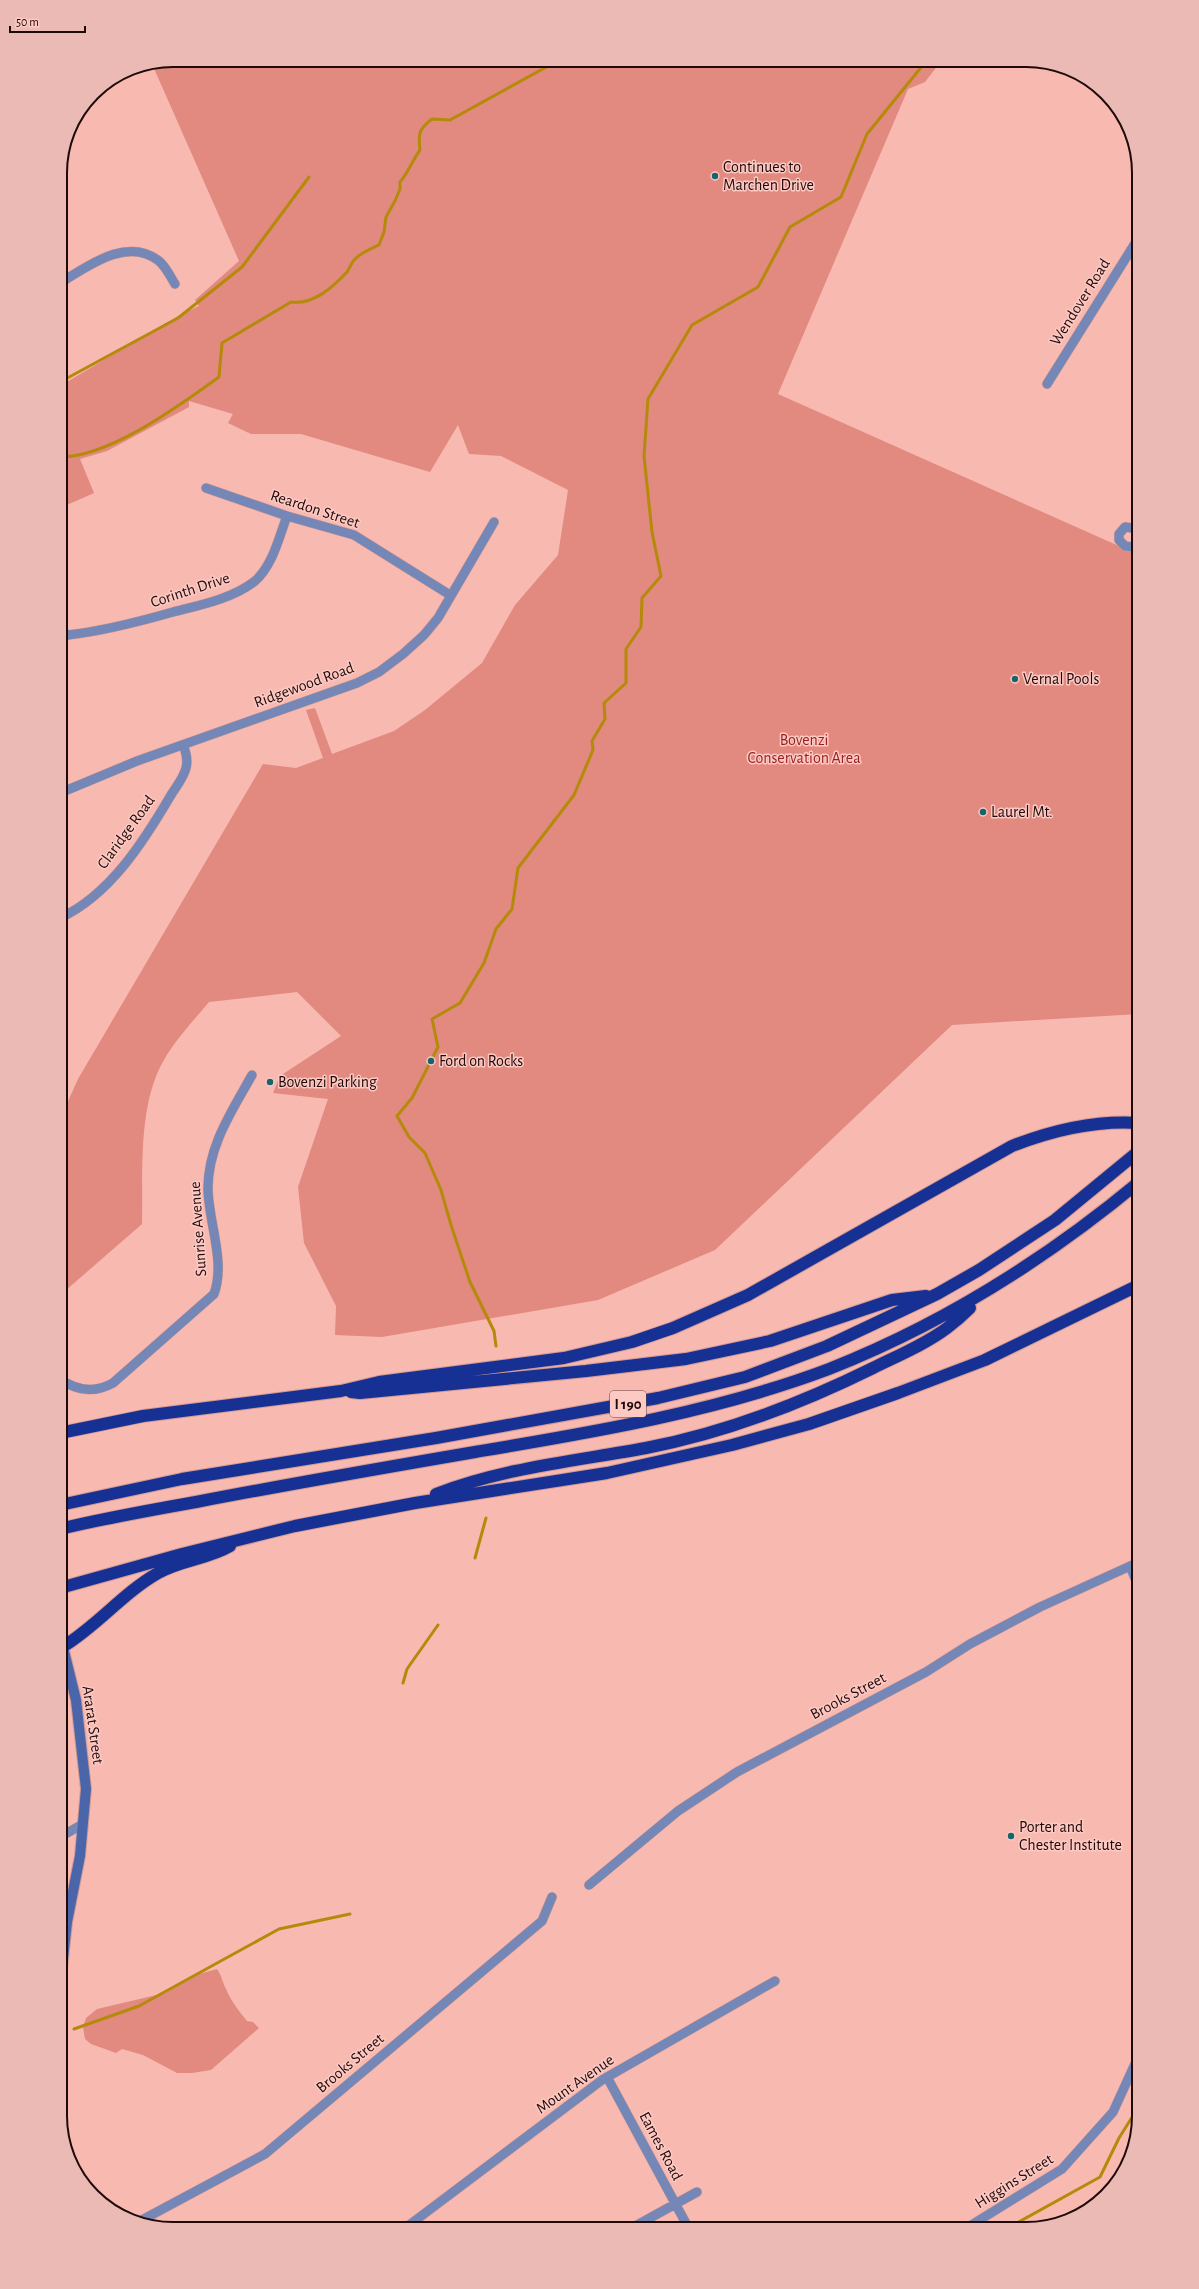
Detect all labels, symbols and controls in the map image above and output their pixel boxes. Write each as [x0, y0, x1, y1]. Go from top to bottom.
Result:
scale bar [10, 8, 85, 34]
text: 50 m [16, 16, 39, 28]
place label: Continues to Marchen Drive [723, 159, 814, 193]
marker: Continues to Marchen Drive [710, 171, 720, 181]
street label: Wendover Road [1047, 256, 1113, 348]
street label: Reardon Street [268, 487, 362, 531]
street label: Corinth Drive [148, 570, 232, 610]
street label: Ridgewood Road [252, 659, 356, 711]
place label: Vernal Pools [1023, 671, 1099, 687]
marker: Vernal Pools [1010, 674, 1020, 684]
park label: Bovenzi Conservation Area [747, 732, 861, 766]
street label: Claridge Road [94, 792, 158, 872]
place label: Laurel Mt. [991, 804, 1053, 820]
marker: Laurel Mt. [978, 807, 988, 817]
place label: Ford on Rocks [439, 1053, 523, 1069]
marker: Ford on Rocks [426, 1056, 436, 1066]
place label: Bovenzi Parking [278, 1074, 377, 1090]
marker: Bovenzi Parking [265, 1077, 275, 1087]
street label: Sunrise Avenue [187, 1181, 209, 1277]
road number: I 190 [610, 1391, 646, 1417]
street label: Brooks Street [808, 1669, 888, 1723]
street label: Ararat Street [80, 1685, 106, 1765]
place label: Porter and Chester Institute [1019, 1819, 1122, 1853]
marker: Porter and Chester Institute [1006, 1831, 1016, 1841]
street label: Brooks Street [313, 2030, 387, 2096]
street label: Mount Avenue [533, 2051, 617, 2117]
street label: Eames Road [636, 2109, 686, 2183]
street label: Higgins Street [972, 2151, 1056, 2211]

